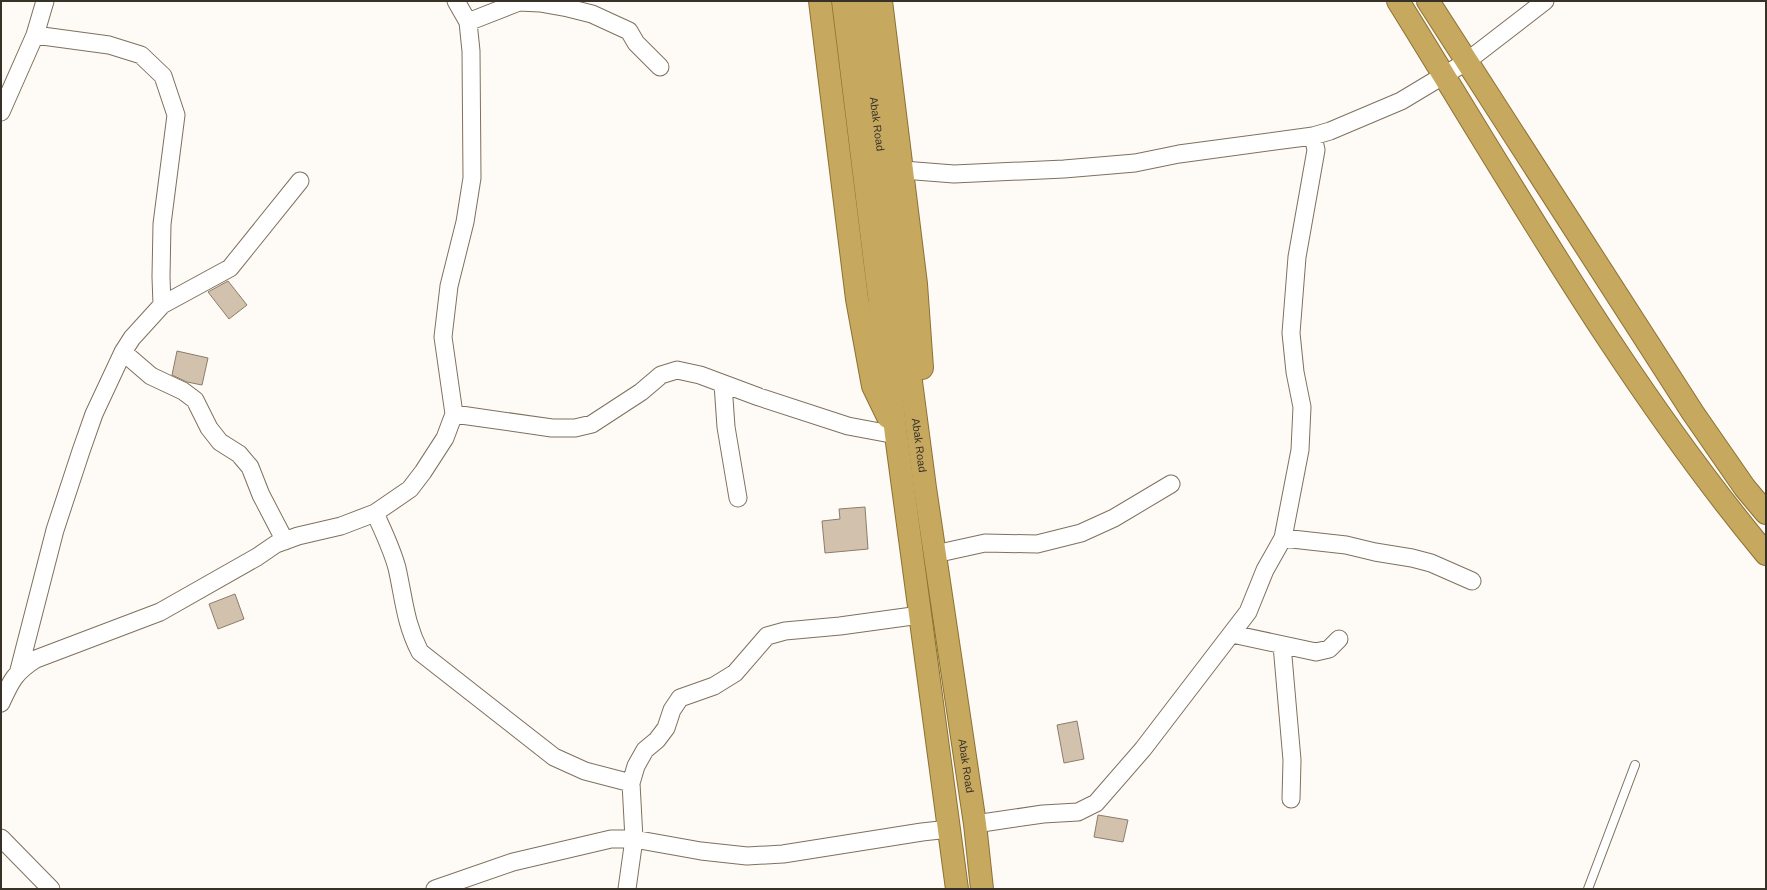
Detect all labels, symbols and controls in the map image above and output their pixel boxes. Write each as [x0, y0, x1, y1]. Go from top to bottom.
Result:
street label: Abak Road [868, 96, 887, 152]
street label: Abak Road [910, 417, 929, 473]
street label: Abak Road [956, 738, 976, 794]

